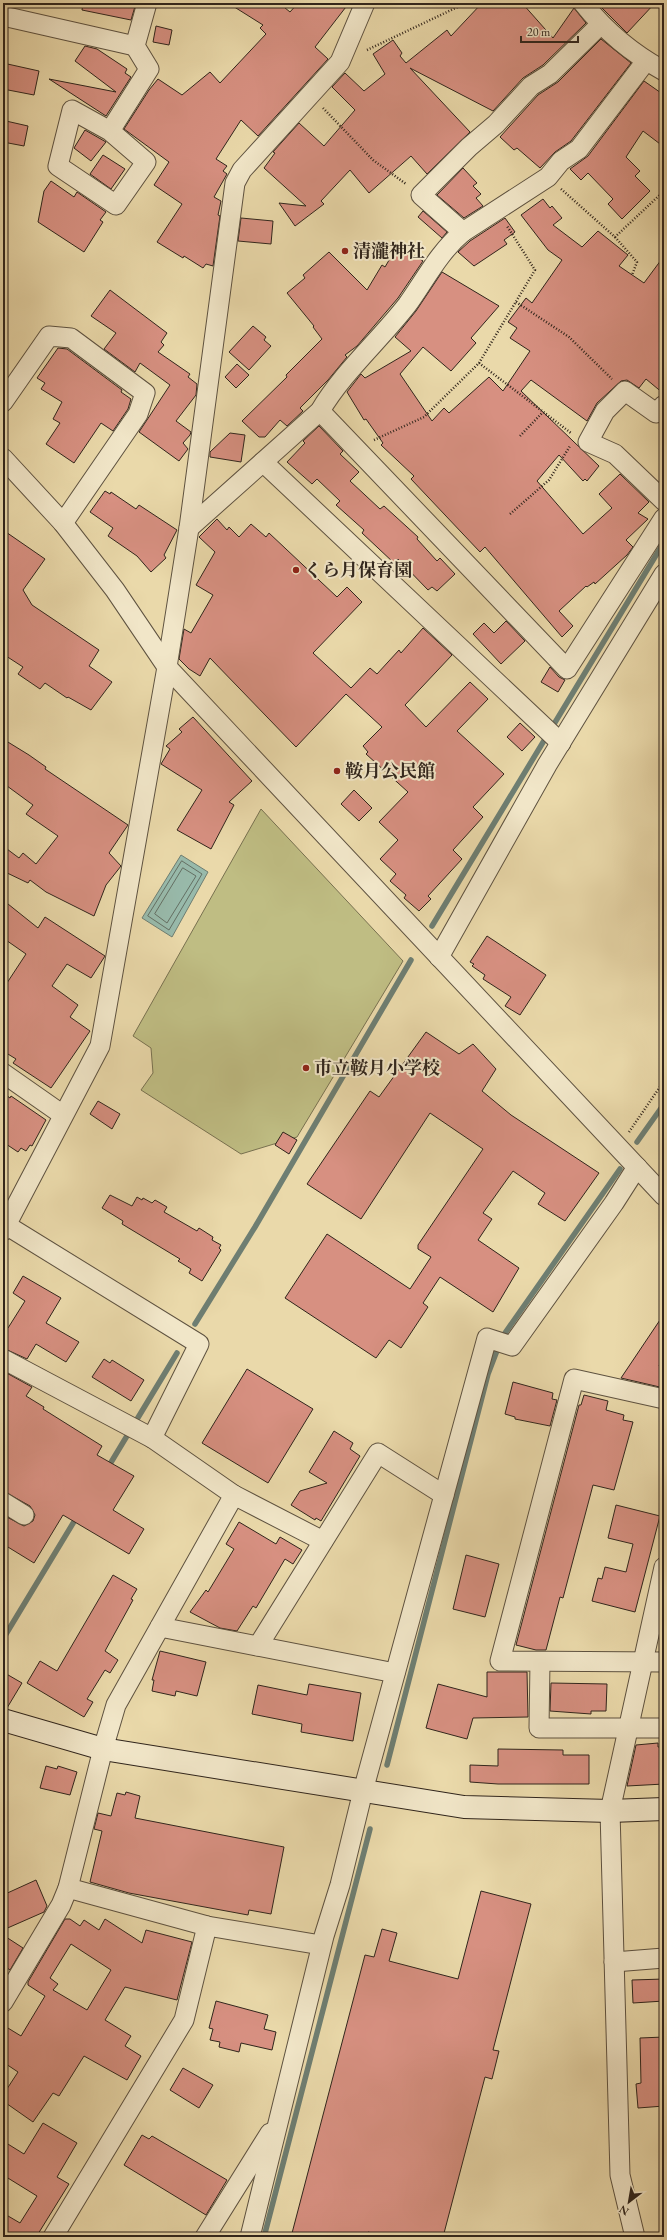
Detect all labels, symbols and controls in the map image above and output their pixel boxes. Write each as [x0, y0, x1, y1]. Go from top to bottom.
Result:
scale bar [521, 18, 578, 44]
text: 20 m [527, 24, 551, 40]
place label: 清瀧神社 [353, 239, 425, 262]
marker: 清瀧神社 [340, 246, 350, 256]
place label: くら月保育園 [304, 558, 412, 581]
marker: くら月保育園 [291, 565, 301, 575]
place label: 鞍月公民館 [345, 759, 435, 782]
marker: 鞍月公民館 [332, 766, 342, 776]
place label: 市立鞍月小学校 [314, 1056, 440, 1079]
marker: 市立鞍月小学校 [301, 1063, 311, 1073]
north arrow [609, 2182, 649, 2222]
text: N [616, 2202, 631, 2219]

